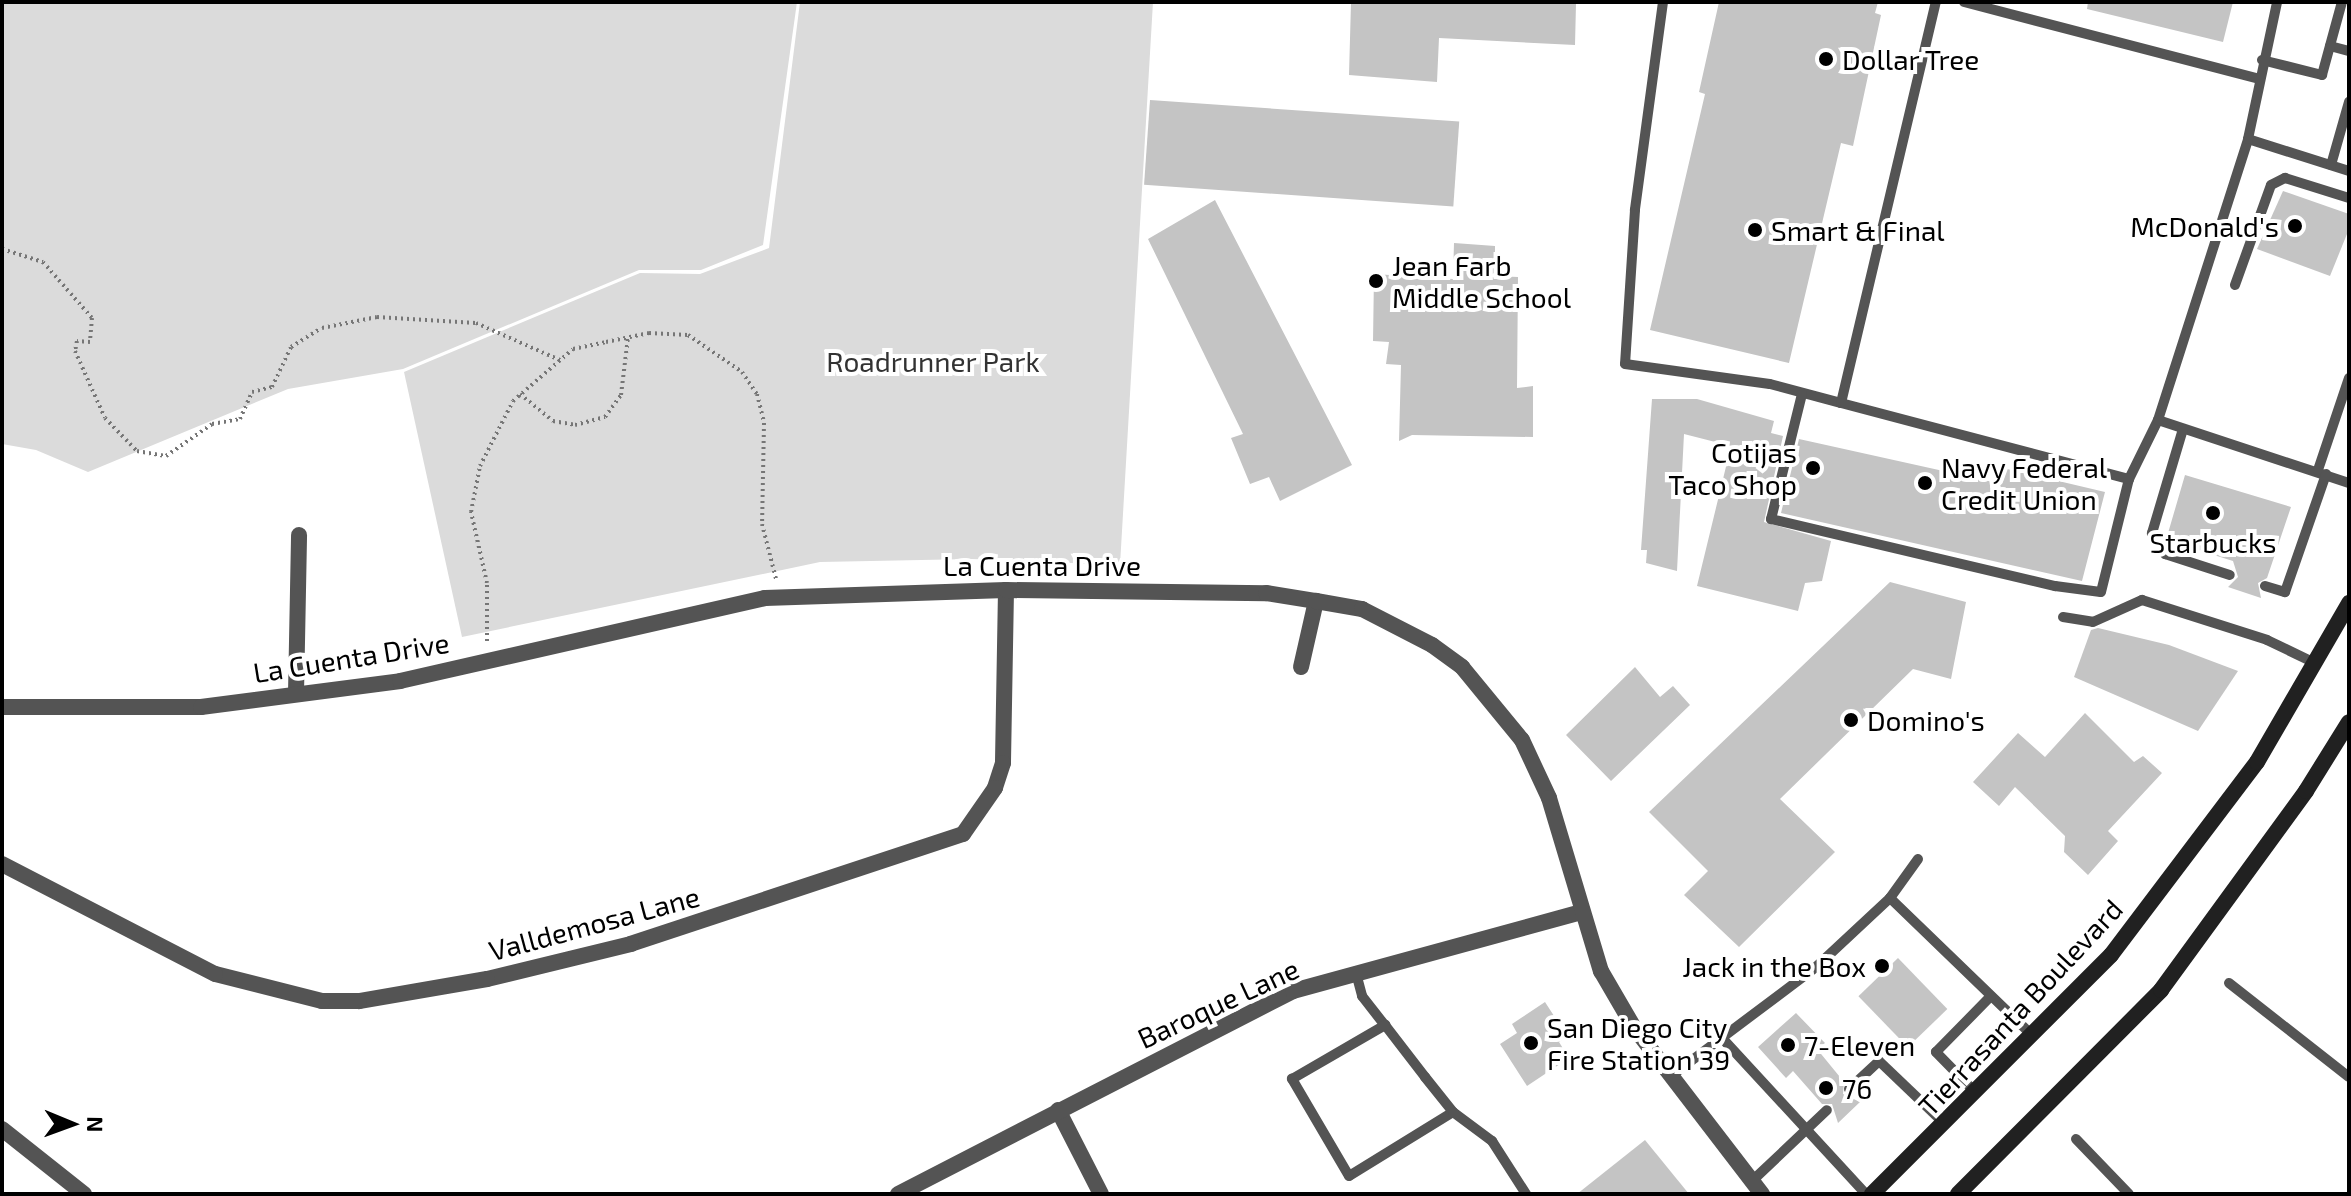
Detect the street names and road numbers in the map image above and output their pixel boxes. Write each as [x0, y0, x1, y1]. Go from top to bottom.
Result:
street label: La Cuenta Drive [943, 548, 1141, 582]
street label: La Cuenta Drive [251, 625, 451, 689]
street label: Valldemosa Lane [485, 879, 703, 967]
street label: Tierrasanta Boulevard [1911, 892, 2129, 1122]
street label: Baroque Lane [1132, 951, 1304, 1055]

